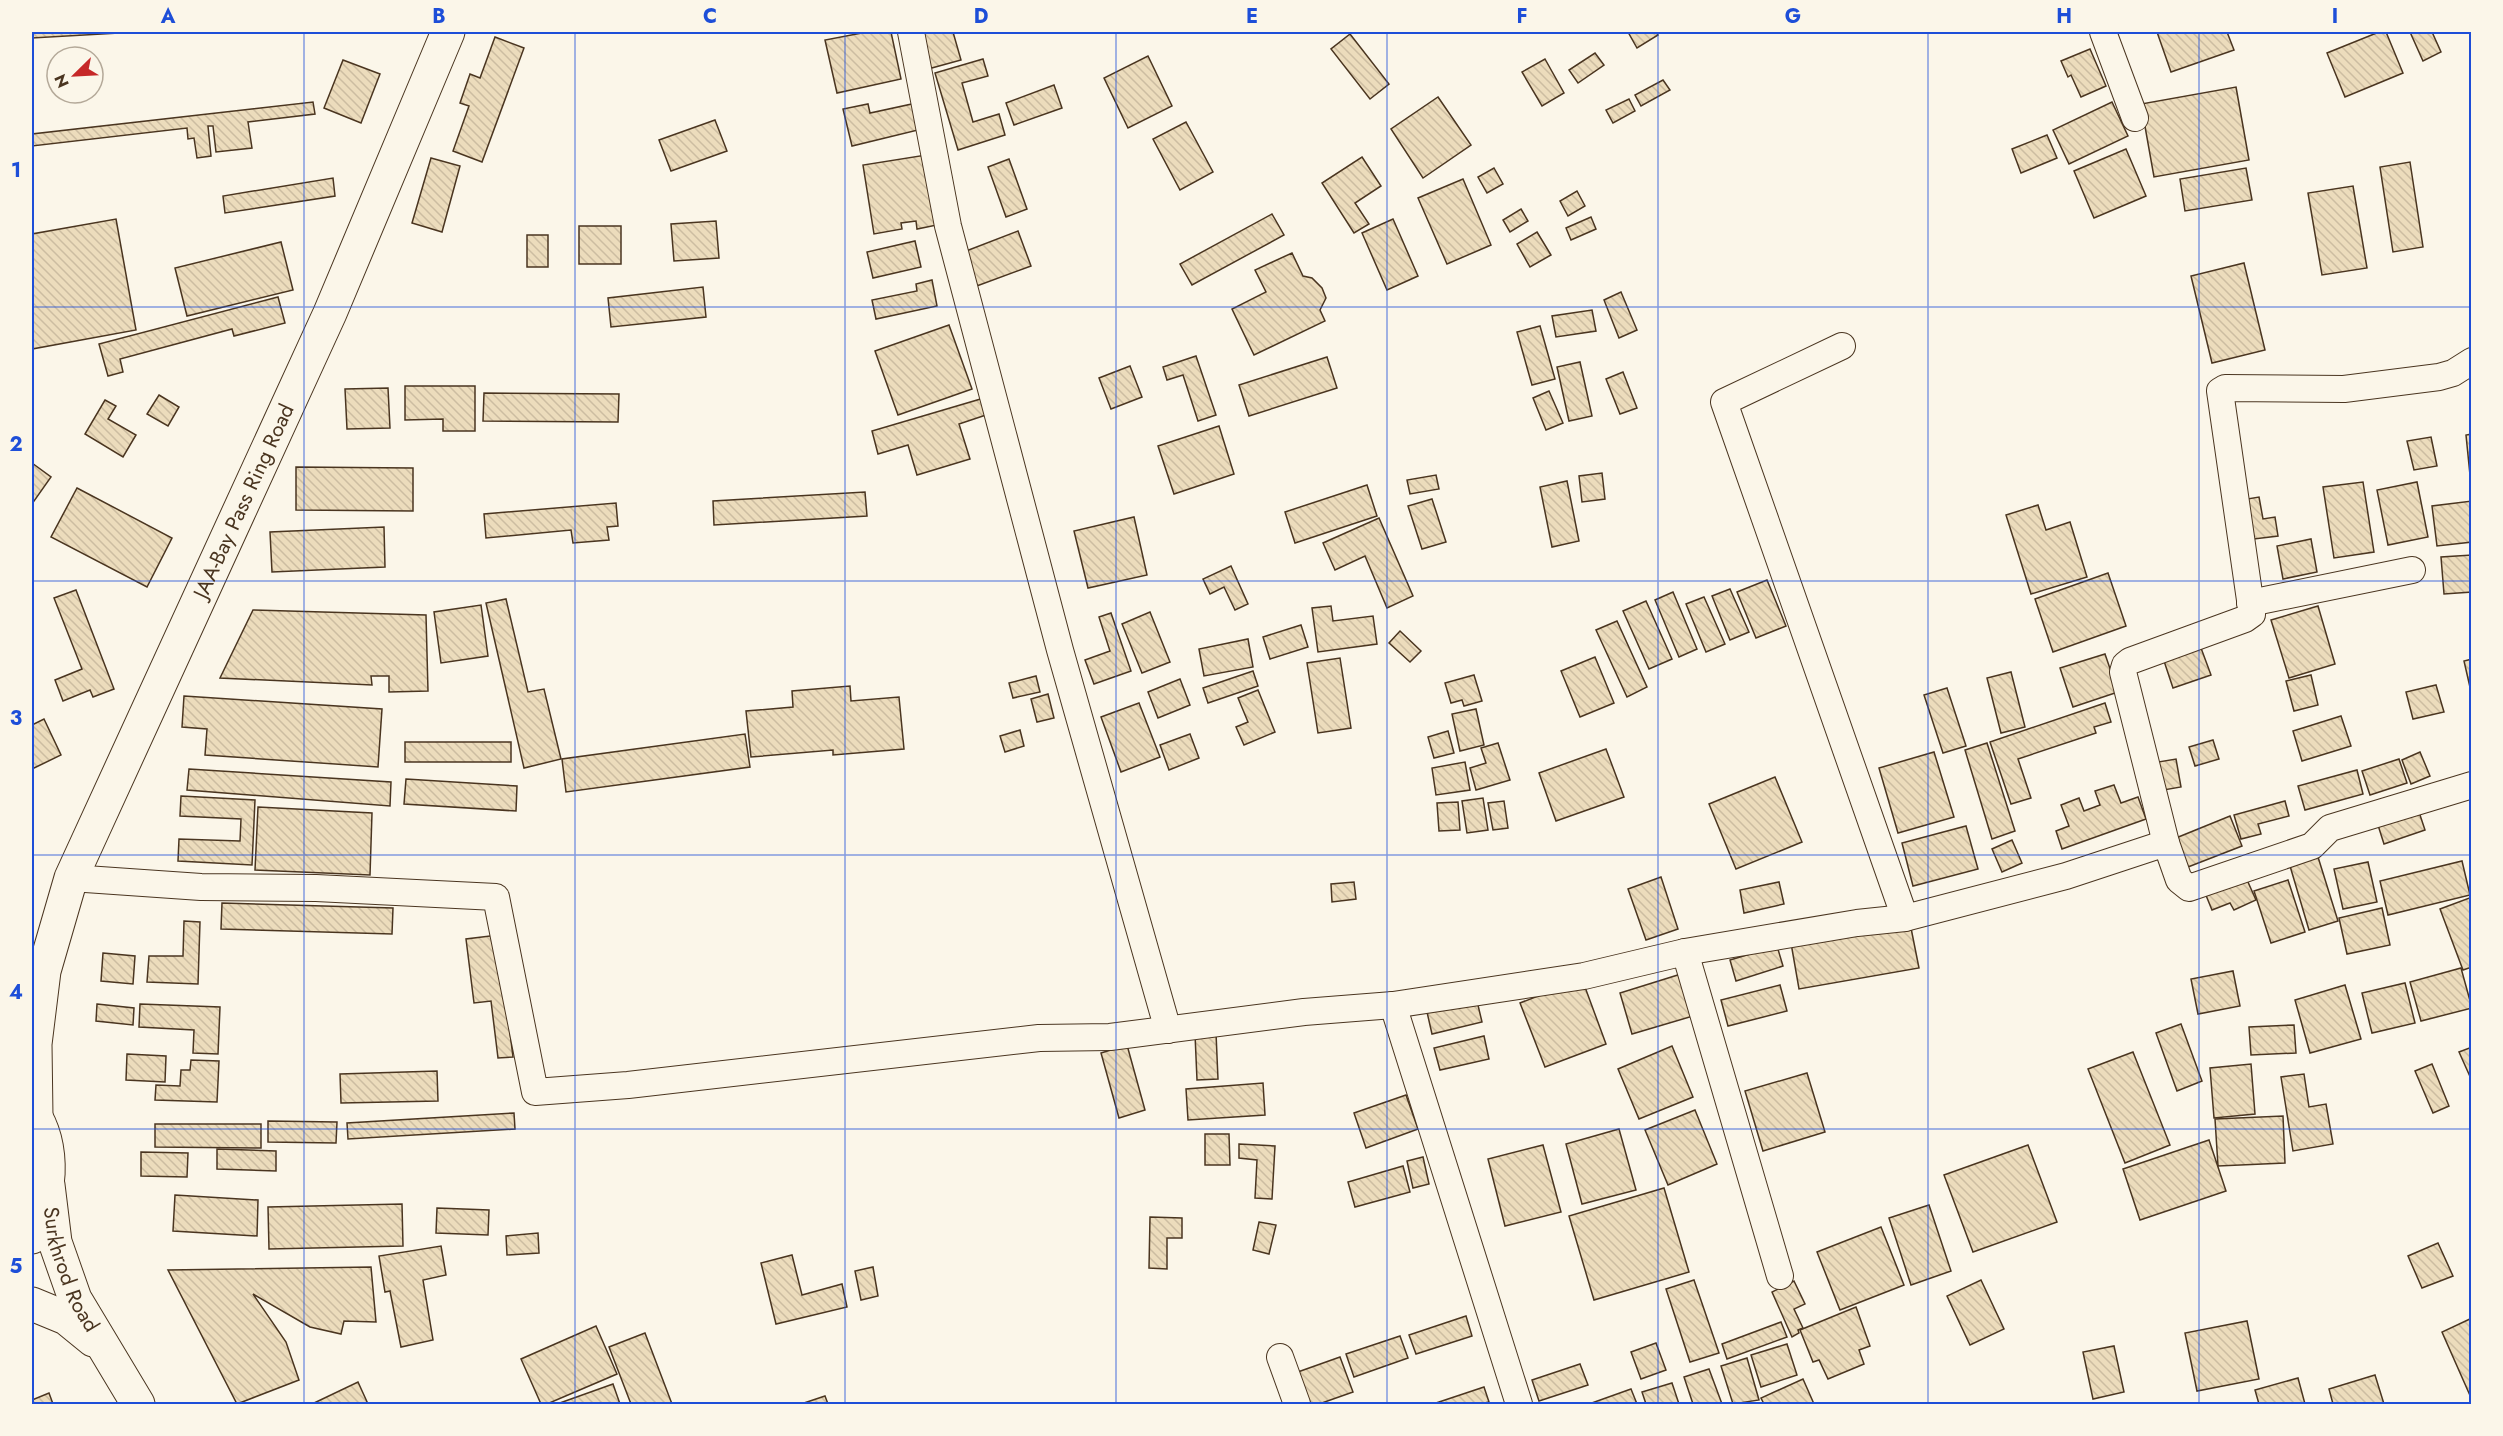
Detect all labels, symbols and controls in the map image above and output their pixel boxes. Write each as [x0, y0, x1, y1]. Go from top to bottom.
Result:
text: A [160, 2, 176, 31]
text: B [432, 2, 446, 31]
text: C [703, 2, 717, 31]
text: D [974, 2, 988, 31]
text: E [1246, 2, 1258, 31]
text: F [1516, 2, 1528, 31]
text: G [1785, 2, 1801, 31]
text: H [2056, 2, 2072, 31]
text: I [2332, 2, 2338, 31]
north arrow [45, 45, 105, 105]
text: N [49, 70, 75, 91]
text: 1 [11, 156, 21, 185]
street label: JAA-Bay Pass Ring Road [185, 399, 301, 606]
text: 2 [9, 430, 23, 459]
text: 3 [10, 704, 22, 733]
text: 4 [9, 978, 23, 1007]
street label: Surkhrod Road [36, 1205, 106, 1338]
text: 5 [10, 1252, 23, 1281]

